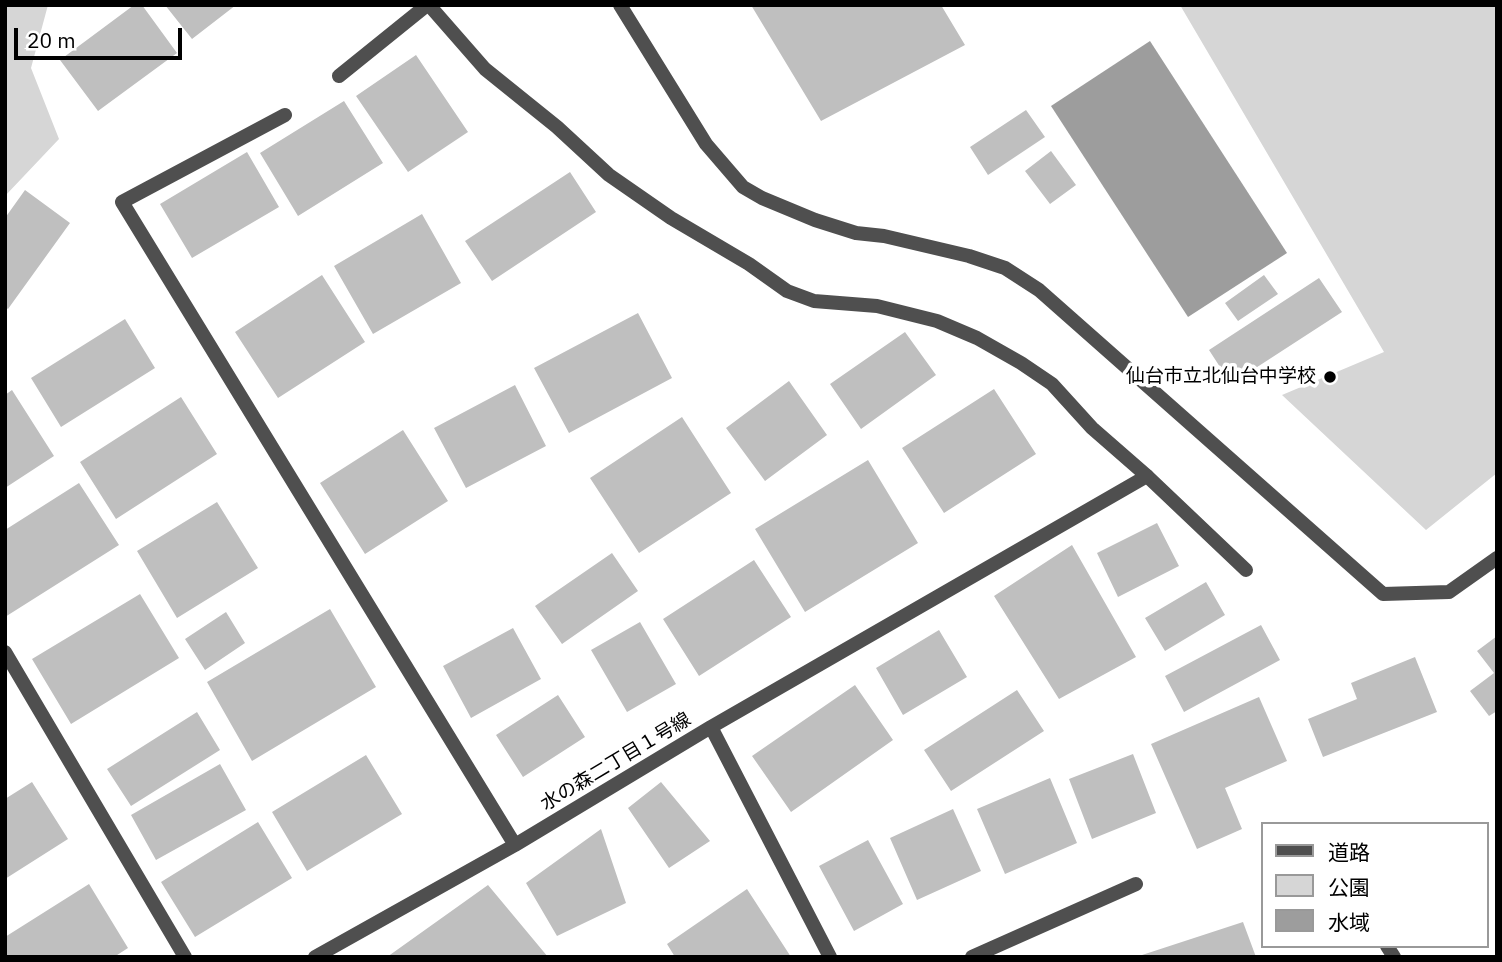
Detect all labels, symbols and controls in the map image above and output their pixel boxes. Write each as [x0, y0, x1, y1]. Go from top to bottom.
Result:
scale bar [18, 14, 186, 58]
text: 20 m [27, 26, 76, 54]
place label: 仙台市立北仙台中学校 [1126, 366, 1316, 388]
marker: 仙台市立北仙台中学校 [1322, 369, 1338, 385]
street label: 水の森二丁目１号線 [537, 708, 695, 816]
legend [1260, 822, 1488, 948]
text: 道路 [1328, 838, 1370, 866]
text: 公園 [1328, 873, 1370, 901]
text: 水域 [1328, 908, 1370, 936]

